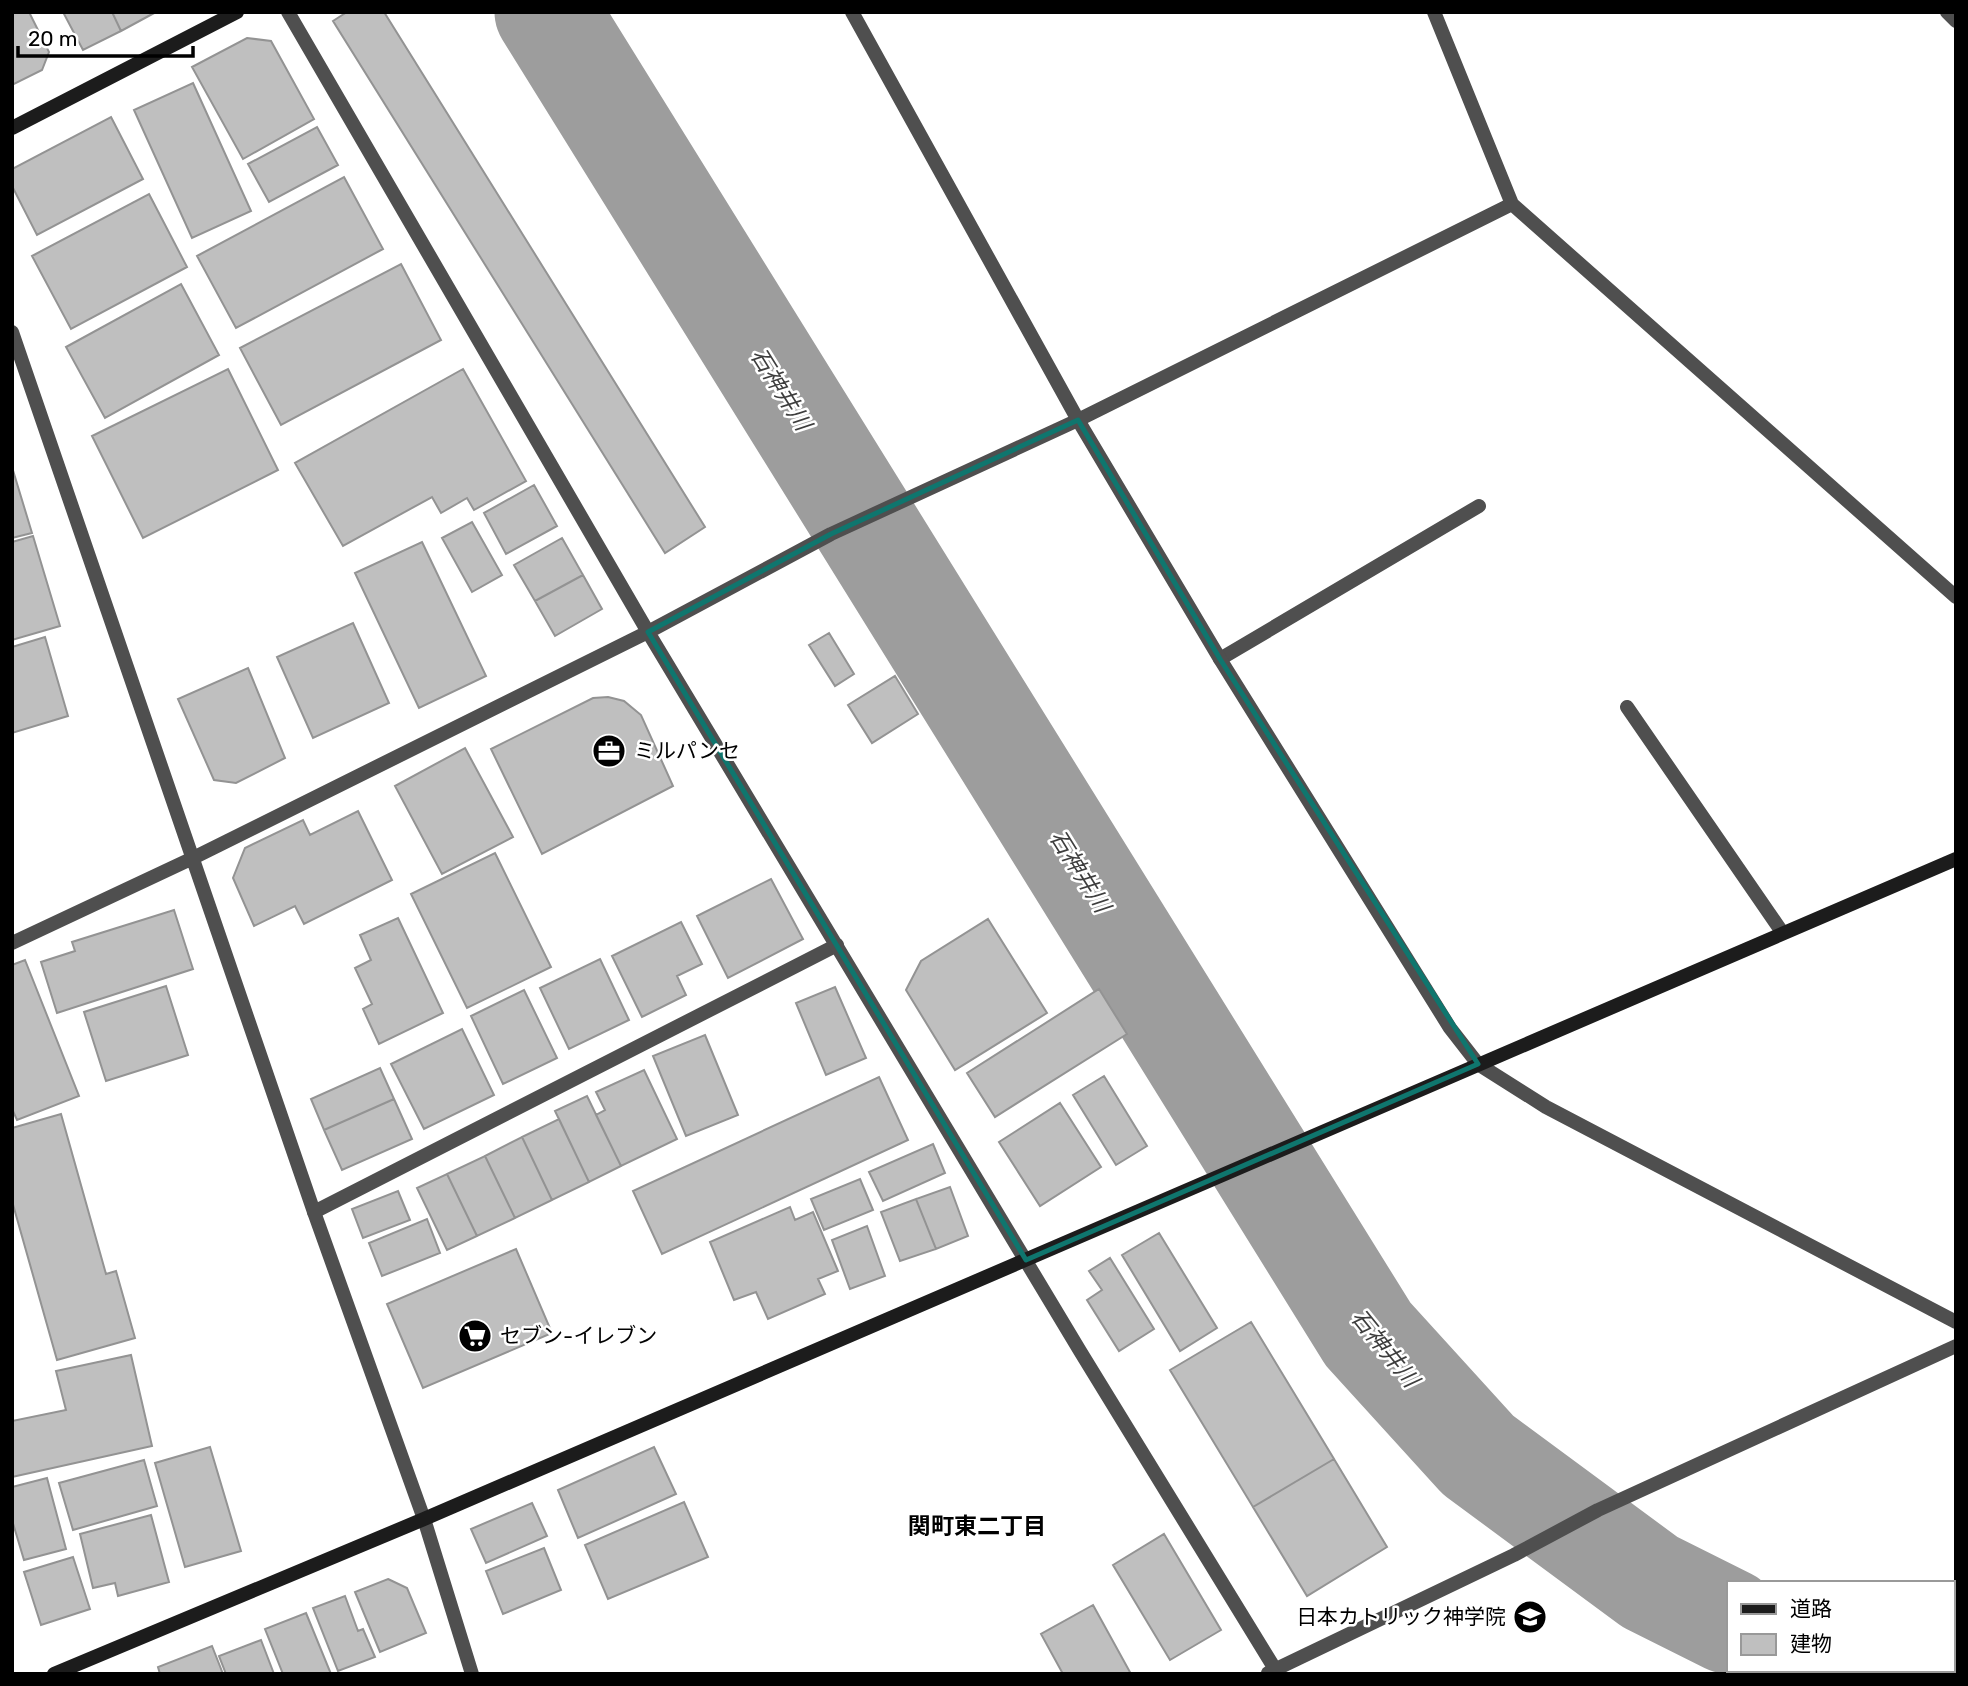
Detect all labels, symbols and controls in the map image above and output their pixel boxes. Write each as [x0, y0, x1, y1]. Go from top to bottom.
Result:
scale bar [18, 14, 192, 58]
text: 20 m [28, 26, 77, 51]
water label: 石神井川 [745, 343, 819, 438]
office icon: ミルパンセ [590, 732, 628, 770]
place label: ミルパンセ [634, 738, 740, 763]
water label: 石神井川 [1044, 825, 1118, 920]
water label: 石神井川 [1345, 1303, 1427, 1395]
supermarket icon: セブン-イレブン [456, 1317, 494, 1355]
place label: セブン-イレブン [500, 1323, 657, 1348]
district label: 関町東二丁目 [908, 1512, 1046, 1540]
legend [1727, 1581, 1954, 1672]
text: 道路 [1790, 1596, 1832, 1621]
school or university icon: 日本カトリック神学院 [1511, 1598, 1549, 1636]
place label: 日本カトリック神学院 [1296, 1604, 1506, 1629]
text: 建物 [1790, 1631, 1832, 1656]

